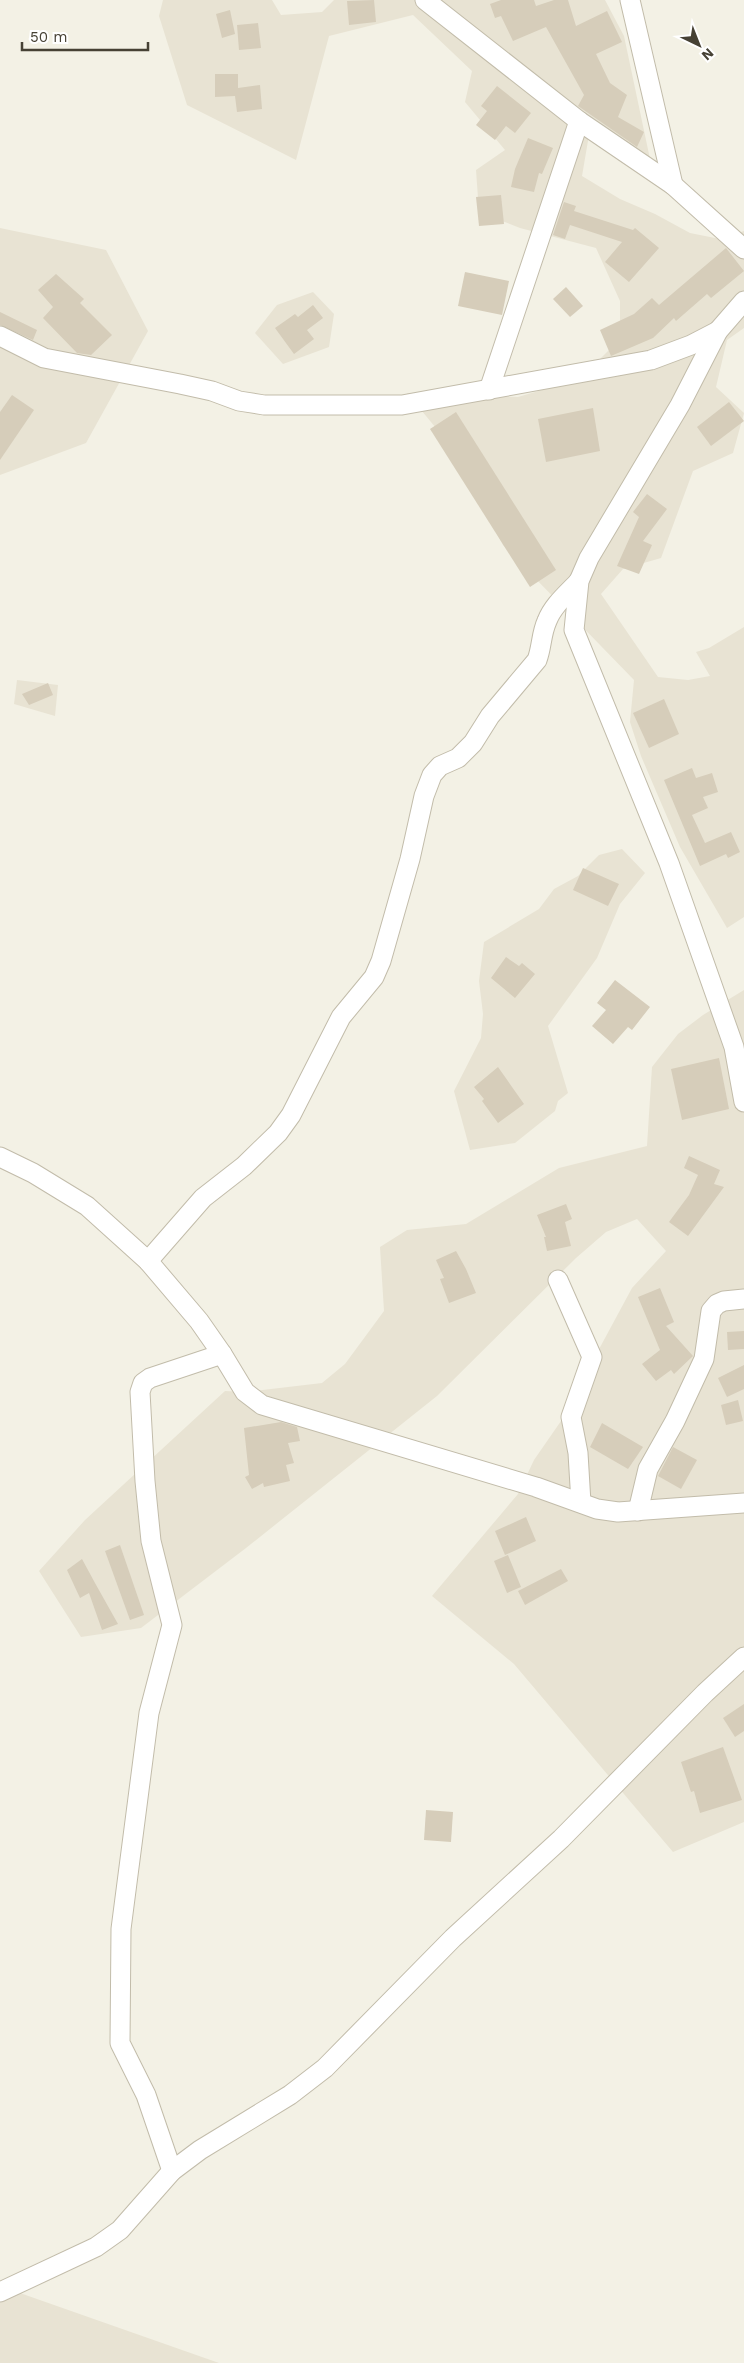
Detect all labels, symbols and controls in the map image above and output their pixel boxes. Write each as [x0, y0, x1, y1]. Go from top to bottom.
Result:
scale bar [22, 20, 149, 52]
north arrow [674, 20, 724, 70]
text: 50 m [30, 28, 67, 46]
text: N [699, 45, 717, 64]

